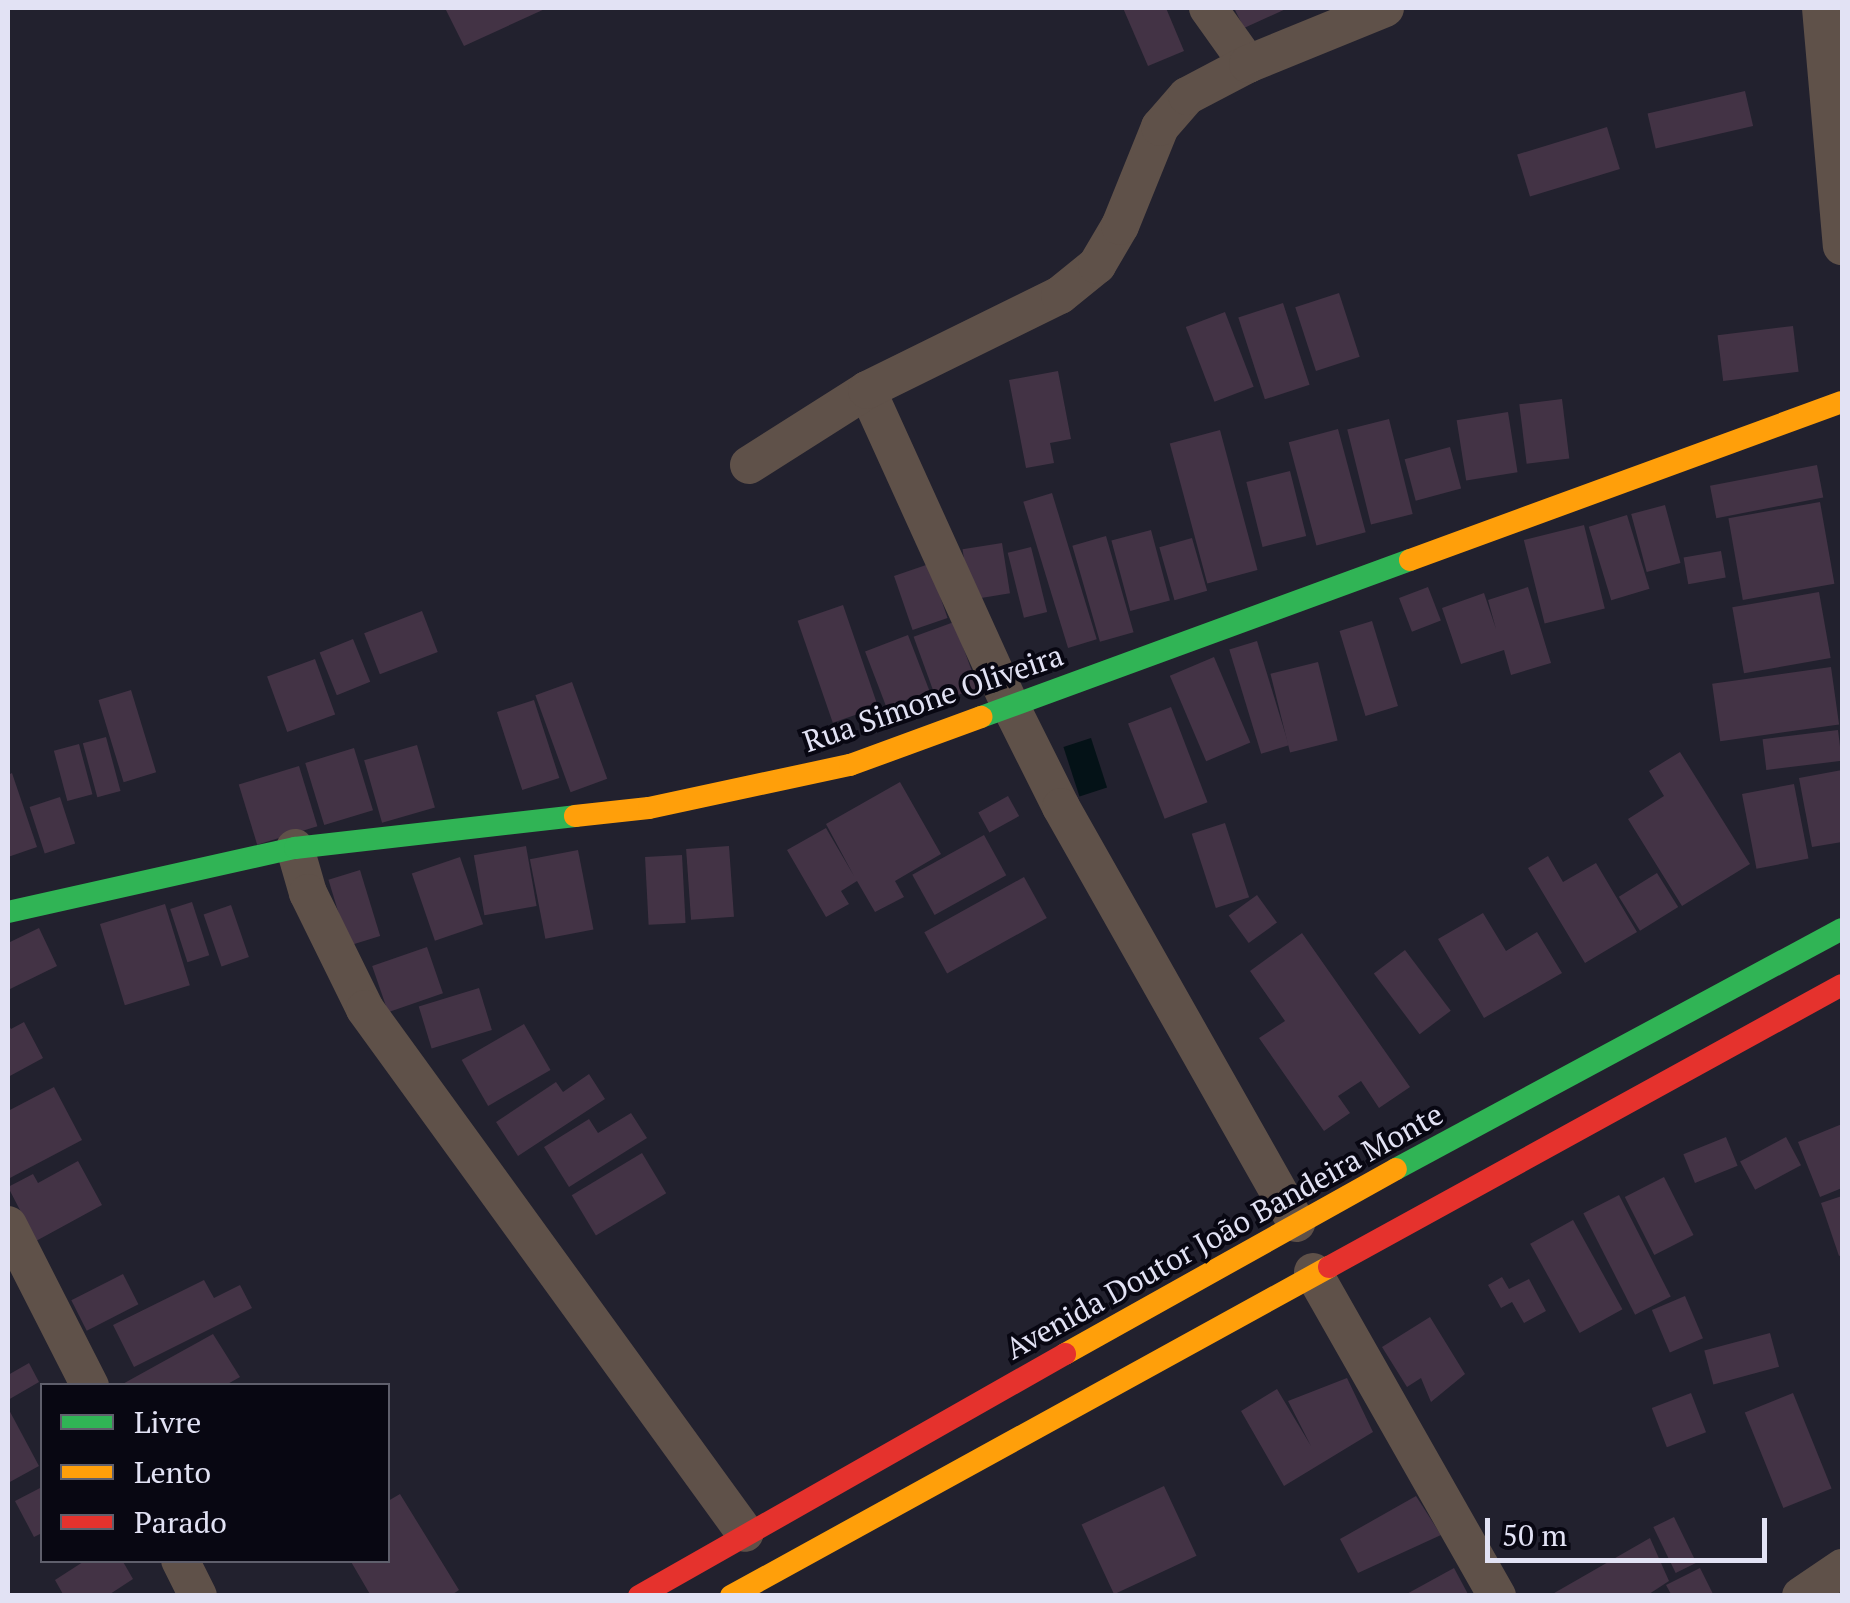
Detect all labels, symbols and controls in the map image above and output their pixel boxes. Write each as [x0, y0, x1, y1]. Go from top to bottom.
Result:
street label: Rua Simone Oliveira [798, 637, 1068, 759]
street label: Avenida Doutor João Bandeira Monte [999, 1095, 1449, 1367]
legend [40, 1383, 390, 1563]
text: Livre [134, 1402, 201, 1442]
text: Lento [134, 1452, 211, 1492]
scale bar [1490, 1498, 1772, 1560]
text: Parado [134, 1502, 227, 1542]
text: 50 m [1502, 1515, 1567, 1555]

